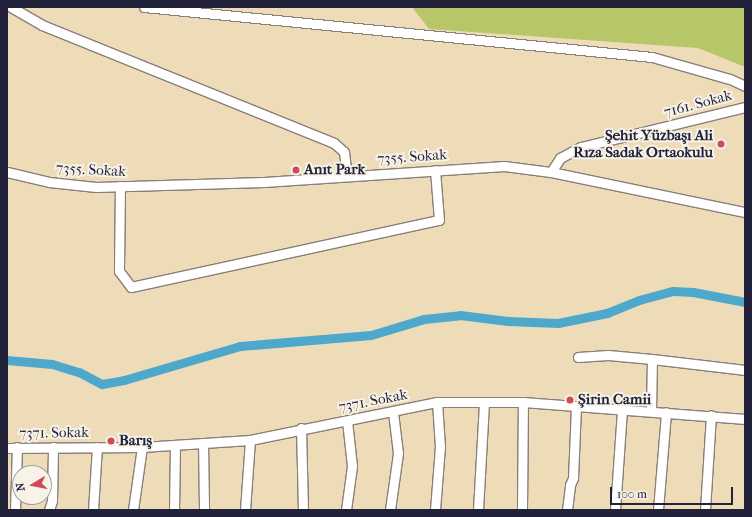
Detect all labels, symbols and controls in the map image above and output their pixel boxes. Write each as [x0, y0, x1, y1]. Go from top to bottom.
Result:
street label: 7161. Sokak [662, 86, 734, 122]
place label: Şehit Yüzbaşı Ali Rıza Sadak Ortaokulu [573, 126, 713, 161]
marker: Şehit Yüzbaşı Ali Rıza Sadak Ortaokulu [716, 139, 726, 149]
street label: 7355. Sokak [376, 146, 448, 168]
street label: 7355. Sokak [56, 159, 126, 181]
place label: Anıt Park [304, 161, 365, 179]
marker: Anıt Park [291, 165, 301, 175]
street label: 7371. Sokak [337, 386, 409, 416]
place label: Şirin Camii [578, 391, 651, 409]
marker: Şirin Camii [565, 395, 575, 405]
street label: 7371. Sokak [19, 423, 89, 443]
place label: Barış [119, 432, 152, 450]
marker: Barış [106, 436, 116, 446]
north arrow [12, 465, 52, 505]
scale bar [612, 479, 735, 505]
text: N [14, 482, 28, 492]
text: 100 m [617, 487, 647, 501]

